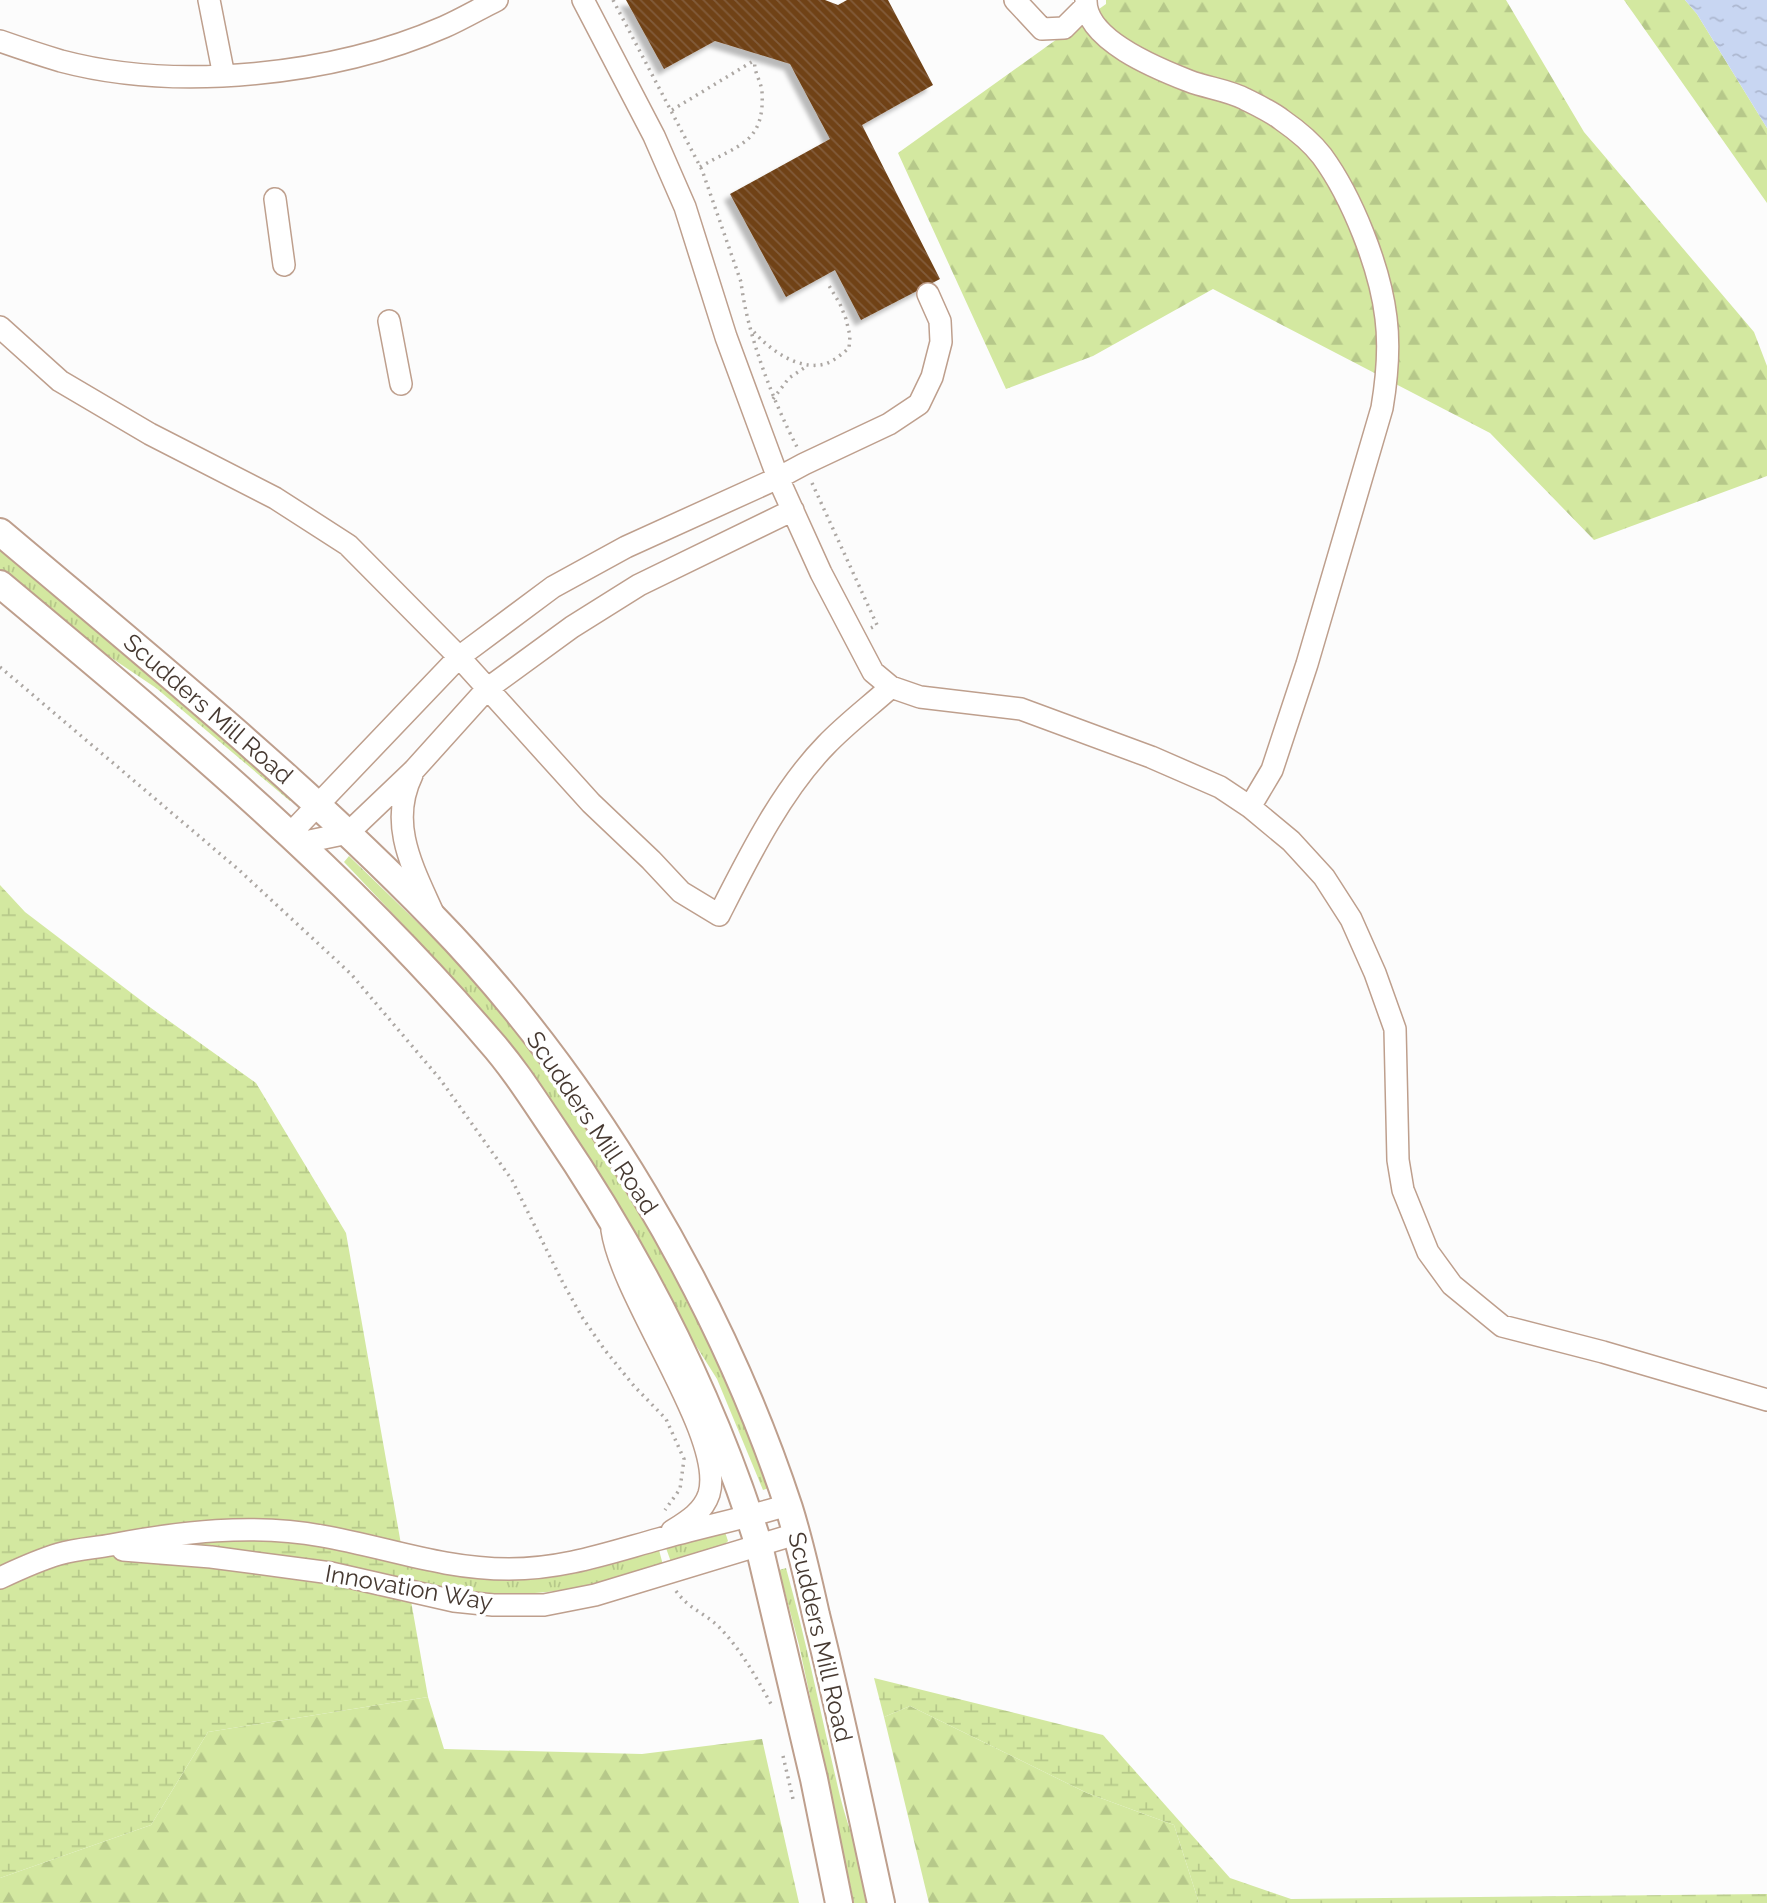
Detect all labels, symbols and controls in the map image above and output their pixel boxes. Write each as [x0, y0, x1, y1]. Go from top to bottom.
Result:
street label: Scudders Mill Road [118, 627, 299, 790]
street label: Scudders Mill Road [520, 1026, 664, 1220]
street label: Scudders Mill Road [782, 1529, 859, 1745]
street label: Innovation Way [323, 1559, 495, 1617]

